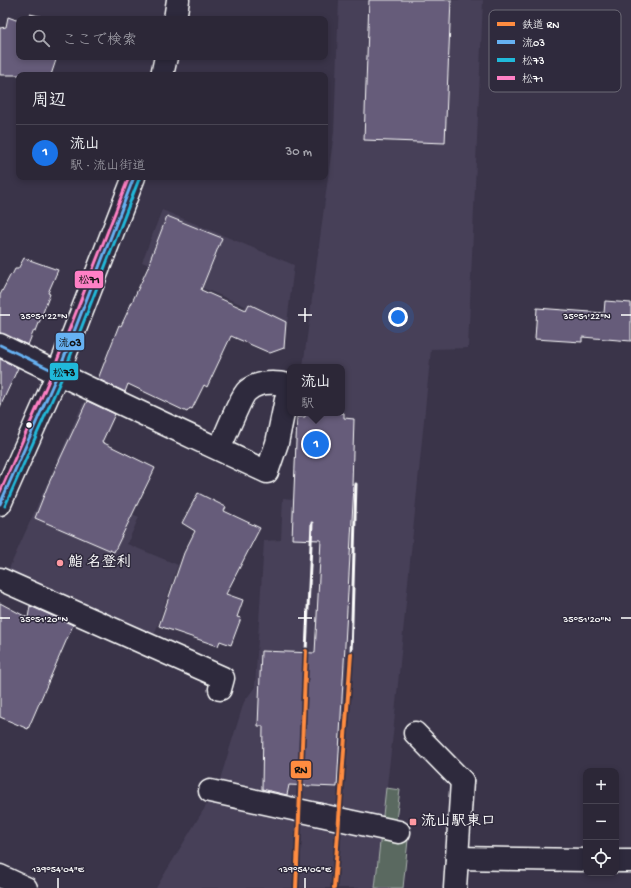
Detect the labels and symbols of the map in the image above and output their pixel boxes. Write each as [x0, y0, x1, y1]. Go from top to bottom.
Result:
legend [489, 10, 621, 92]
text: 鉄道 RN [522, 19, 560, 32]
text: 流03 [522, 37, 545, 50]
text: 松73 [522, 55, 545, 68]
text: 松71 [522, 73, 543, 86]
line badge: 松71 [74, 270, 104, 289]
text: 松71 [78, 275, 100, 287]
your location [388, 307, 408, 327]
text: 35°51'22"N [19, 311, 68, 323]
text: 35°51'22"N [562, 311, 611, 323]
line badge: 流03 [55, 332, 85, 351]
text: 流03 [59, 337, 82, 350]
line badge: 松73 [49, 362, 79, 381]
text: 松73 [53, 368, 76, 380]
unlabelled marker [24, 420, 34, 430]
pin: 1 [303, 429, 329, 459]
place label: 鮨 名登利 [68, 553, 132, 572]
marker: 鮨 名登利 [55, 558, 65, 568]
text: 35°51'20"N [19, 614, 68, 626]
text: 35°51'20"N [562, 614, 611, 626]
line badge: RN [290, 760, 312, 779]
text: RN [294, 765, 307, 777]
place label: 流山駅東口 [421, 812, 496, 831]
marker: 流山駅東口 [408, 817, 418, 827]
text: 139°54'04"E [31, 864, 85, 876]
text: 139°54'06"E [278, 864, 332, 876]

